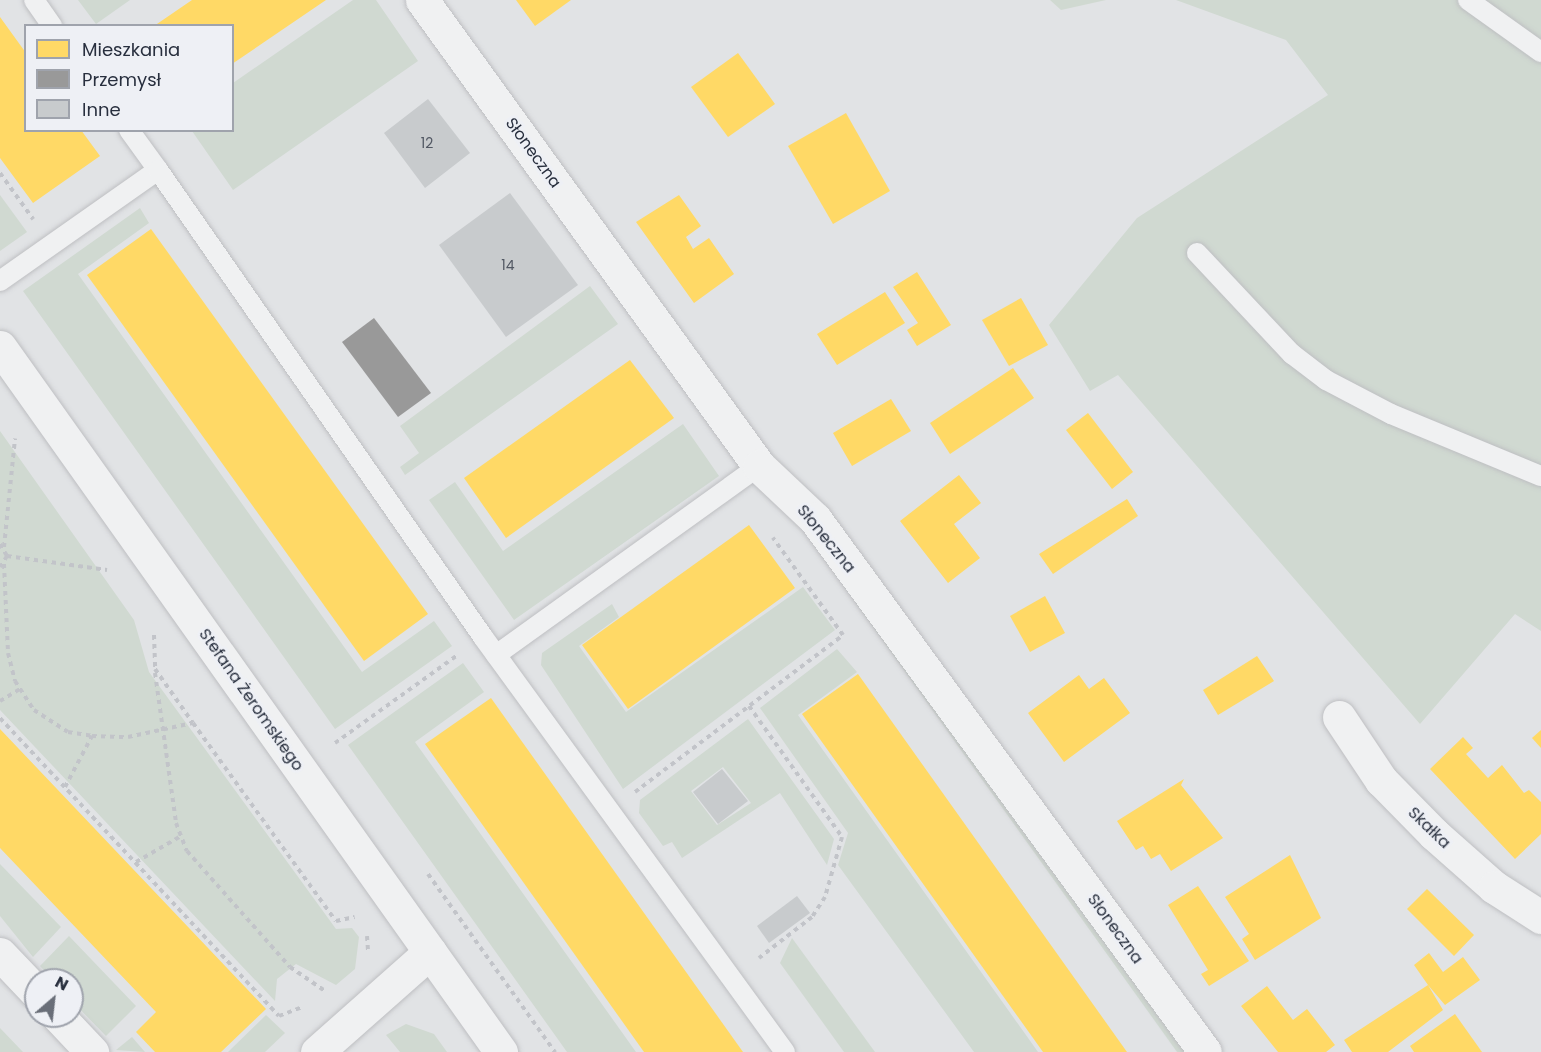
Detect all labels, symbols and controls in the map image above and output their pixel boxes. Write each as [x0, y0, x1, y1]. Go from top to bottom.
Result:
legend [24, 24, 234, 132]
text: Mieszkania [82, 37, 180, 62]
text: Przemysł [82, 67, 161, 92]
text: Inne [82, 97, 121, 122]
street label: Słoneczna [501, 114, 565, 192]
house number: 12 [421, 135, 433, 151]
house number: 14 [501, 257, 515, 273]
street label: Słoneczna [793, 501, 859, 577]
street label: Stefana Żeromskiego [195, 625, 307, 775]
street label: Skałka [1404, 803, 1454, 853]
street label: Słoneczna [1083, 890, 1147, 968]
north arrow [24, 968, 84, 1028]
text: N [51, 970, 72, 996]

